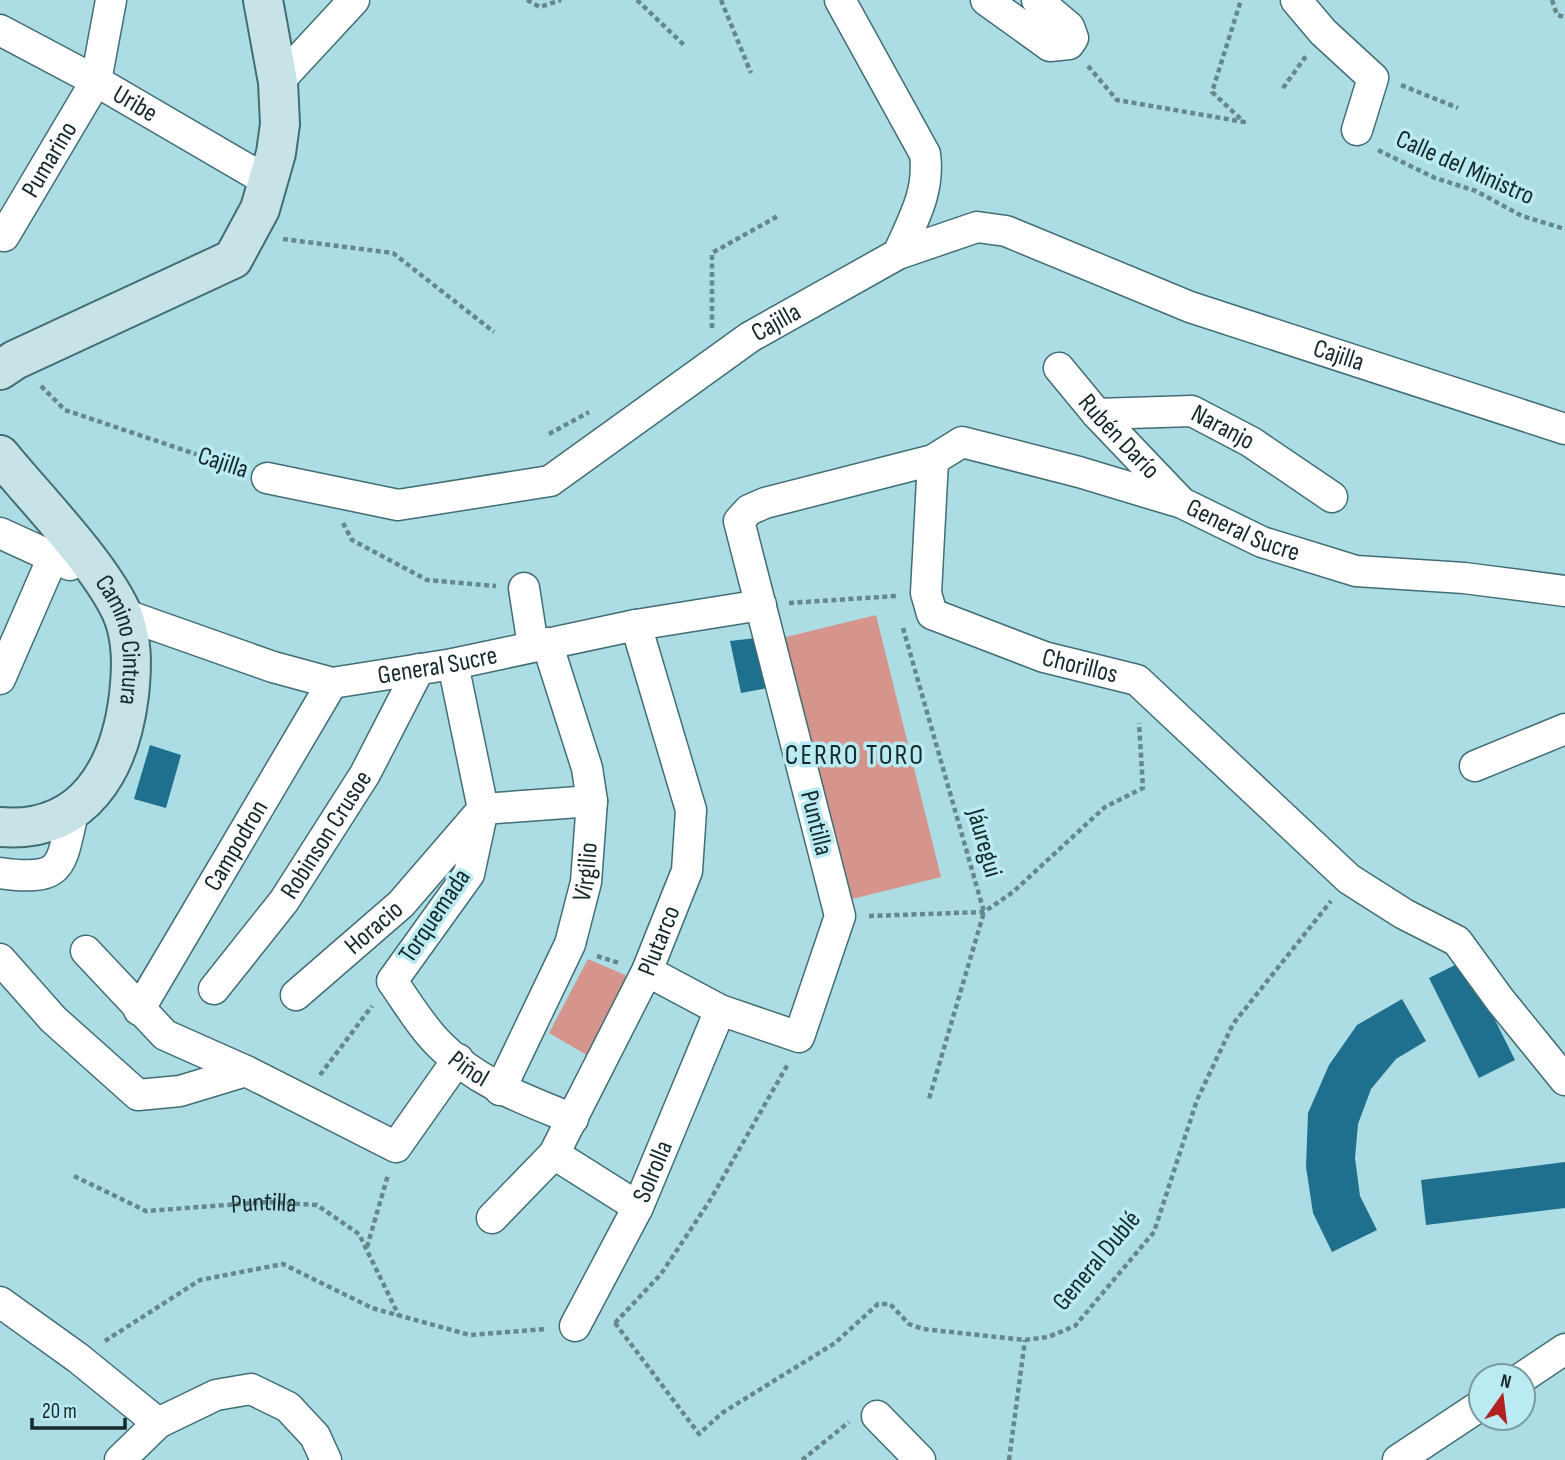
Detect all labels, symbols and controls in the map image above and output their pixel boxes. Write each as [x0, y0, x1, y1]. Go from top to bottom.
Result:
street label: Uribe [107, 79, 163, 129]
street label: Pumarino [15, 116, 84, 203]
street label: Calle del Ministro [1391, 124, 1539, 212]
street label: Cajilla [746, 296, 806, 348]
street label: Cajilla [1309, 333, 1368, 378]
street label: Rubén Darío [1072, 388, 1166, 485]
street label: Naranjo [1186, 398, 1260, 457]
street label: Cajilla [194, 440, 252, 486]
street label: General Sucre [1181, 492, 1303, 568]
street label: Camino Cintura [88, 569, 146, 707]
street label: General Sucre [375, 640, 500, 691]
street label: Chorillos [1039, 642, 1121, 690]
district label: CERRO TORO [785, 739, 925, 772]
street label: Robinson Crusoe [274, 765, 379, 905]
street label: Puntilla [793, 787, 839, 859]
street label: Campodron [197, 794, 275, 897]
street label: Jáuregui [959, 804, 1009, 881]
street label: Virgilio [566, 841, 604, 905]
street label: Torquemada [392, 863, 478, 969]
street label: Horacio [338, 894, 409, 961]
street label: Plutarco [631, 901, 687, 980]
street label: Piñol [442, 1044, 494, 1094]
street label: Solrolla [626, 1136, 679, 1207]
street label: Puntilla [230, 1186, 297, 1220]
street label: General Dublé [1046, 1205, 1148, 1317]
north arrow [1467, 1362, 1537, 1432]
text: N [1498, 1370, 1513, 1394]
scale bar [32, 1386, 124, 1430]
text: 20 m [42, 1399, 77, 1424]

